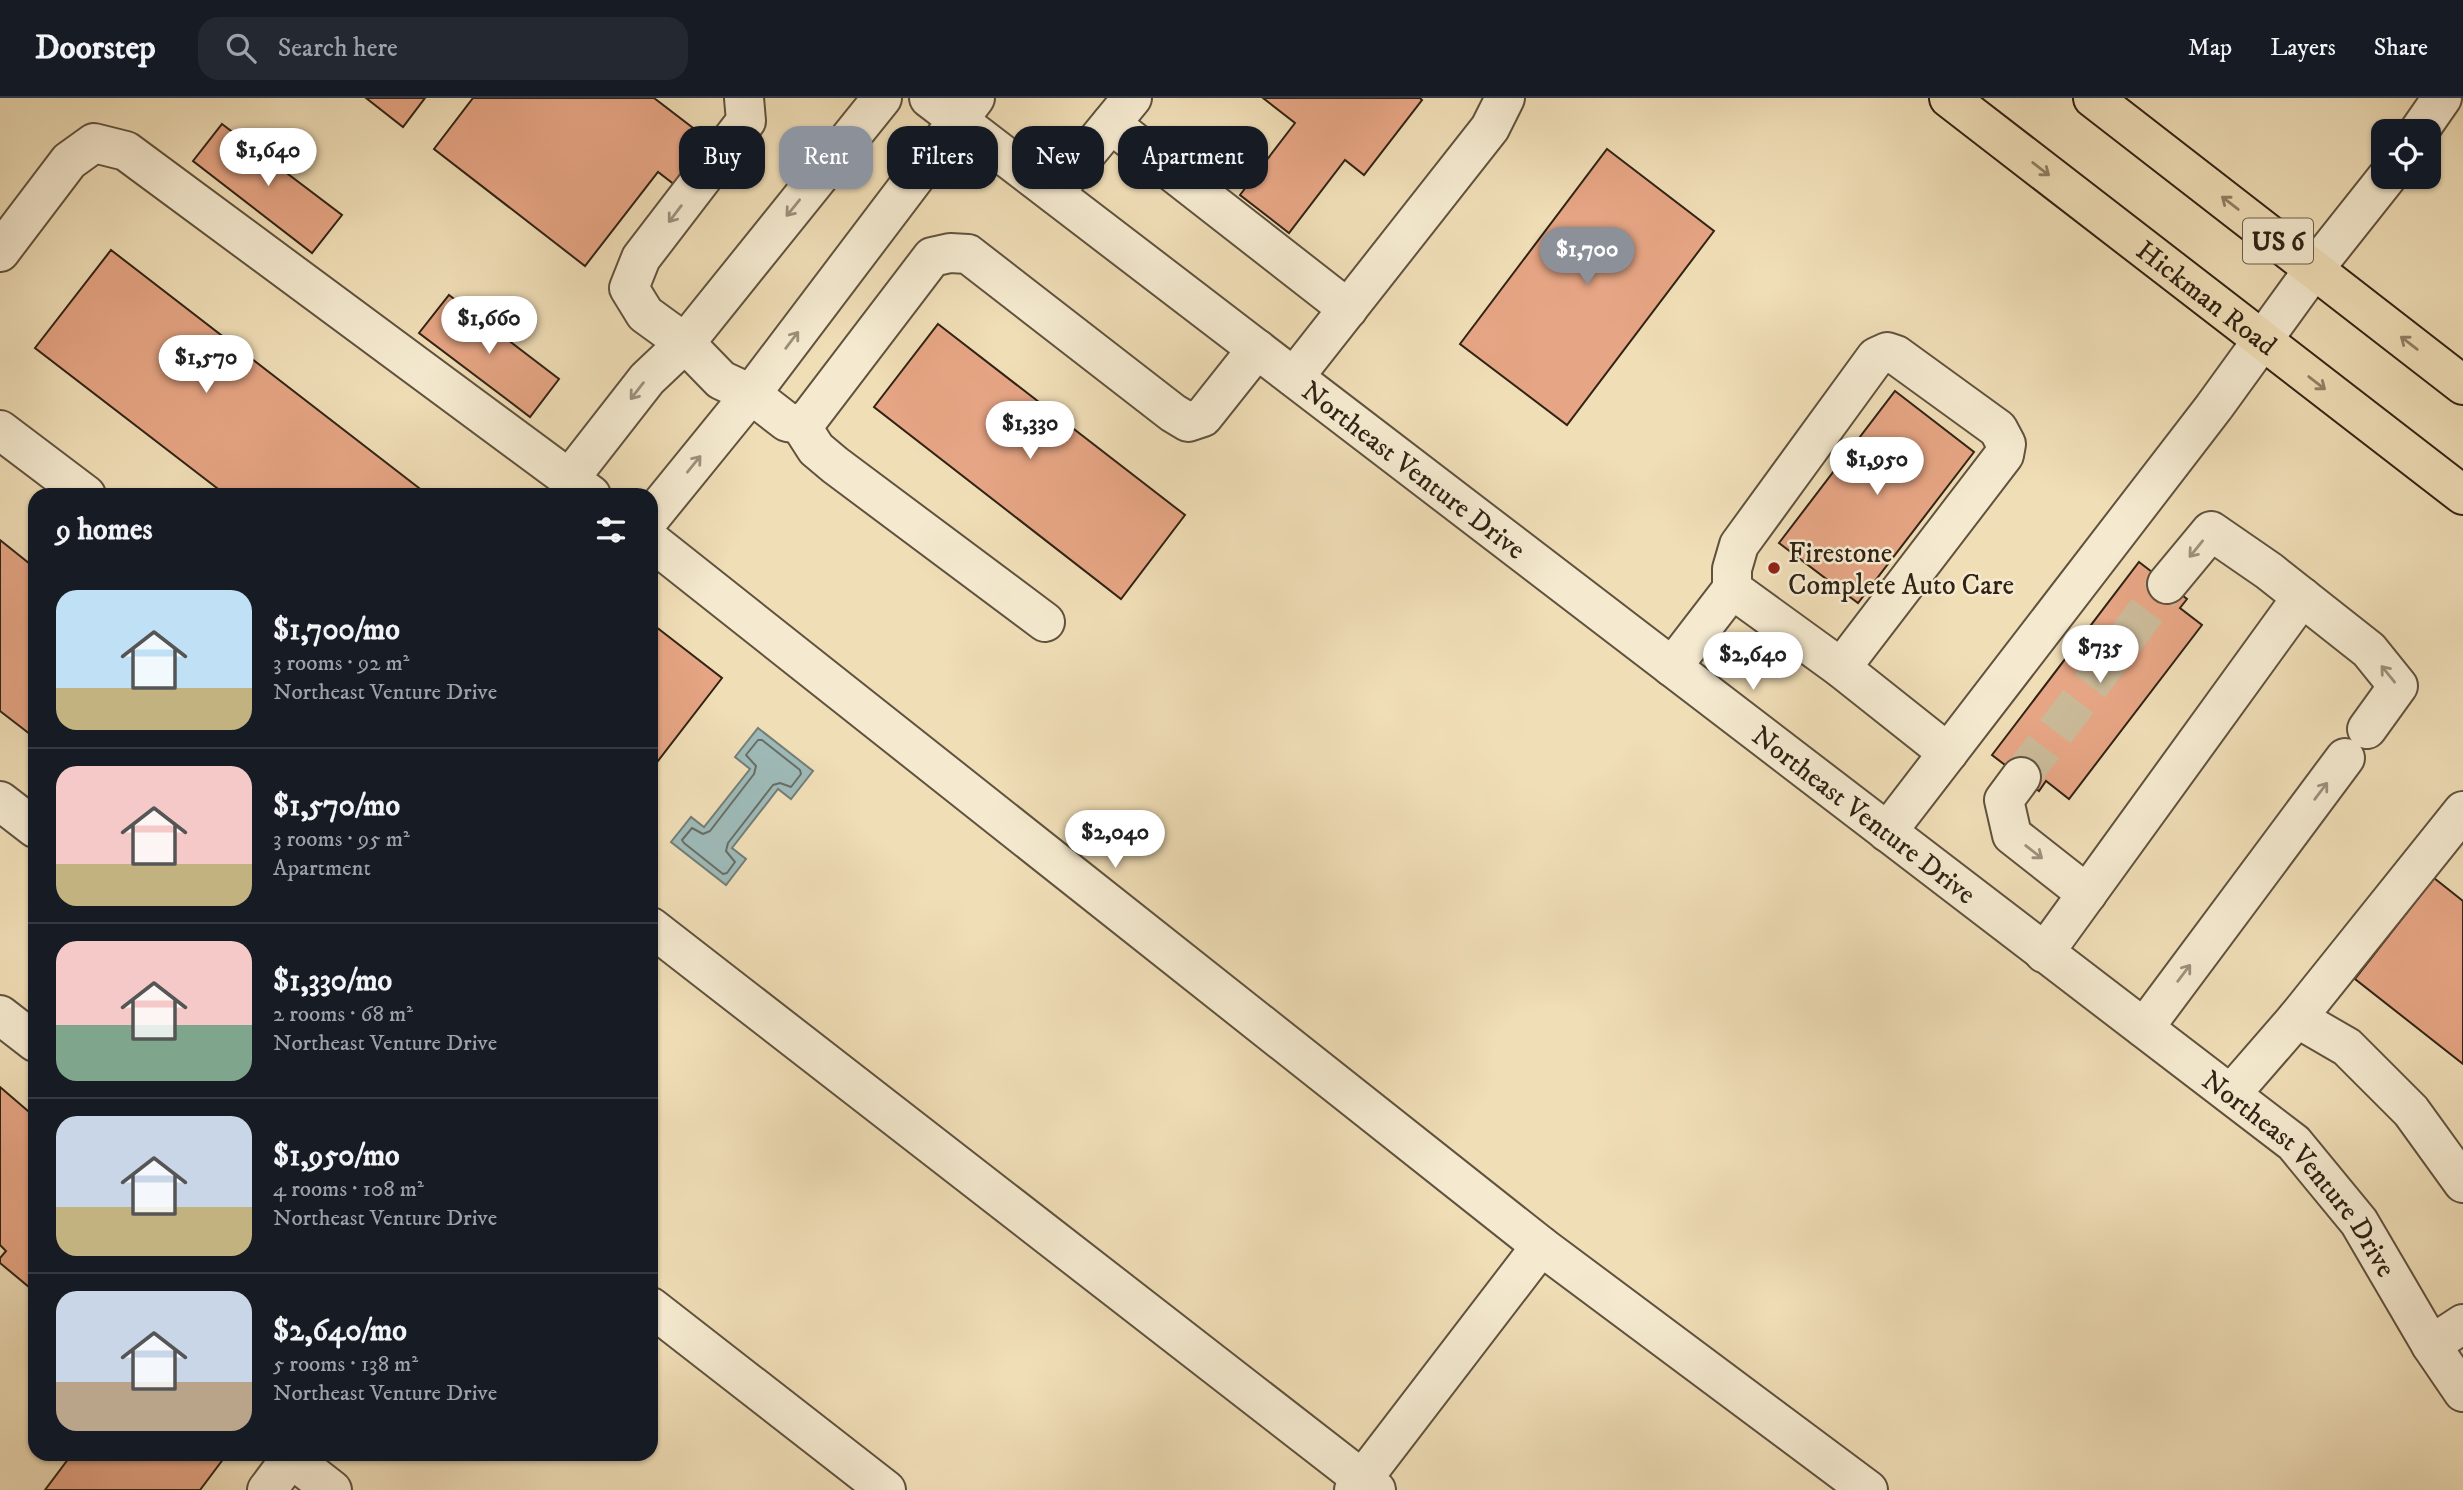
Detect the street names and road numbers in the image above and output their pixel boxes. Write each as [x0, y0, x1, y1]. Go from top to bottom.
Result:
road number: US 6 [2243, 218, 2313, 264]
street label: Hickman Road [2129, 233, 2283, 364]
street label: Northeast Venture Drive [1294, 374, 1532, 567]
street label: Northeast Venture Drive [1744, 718, 1982, 912]
street label: Northeast Venture Drive [2195, 1063, 2403, 1283]

